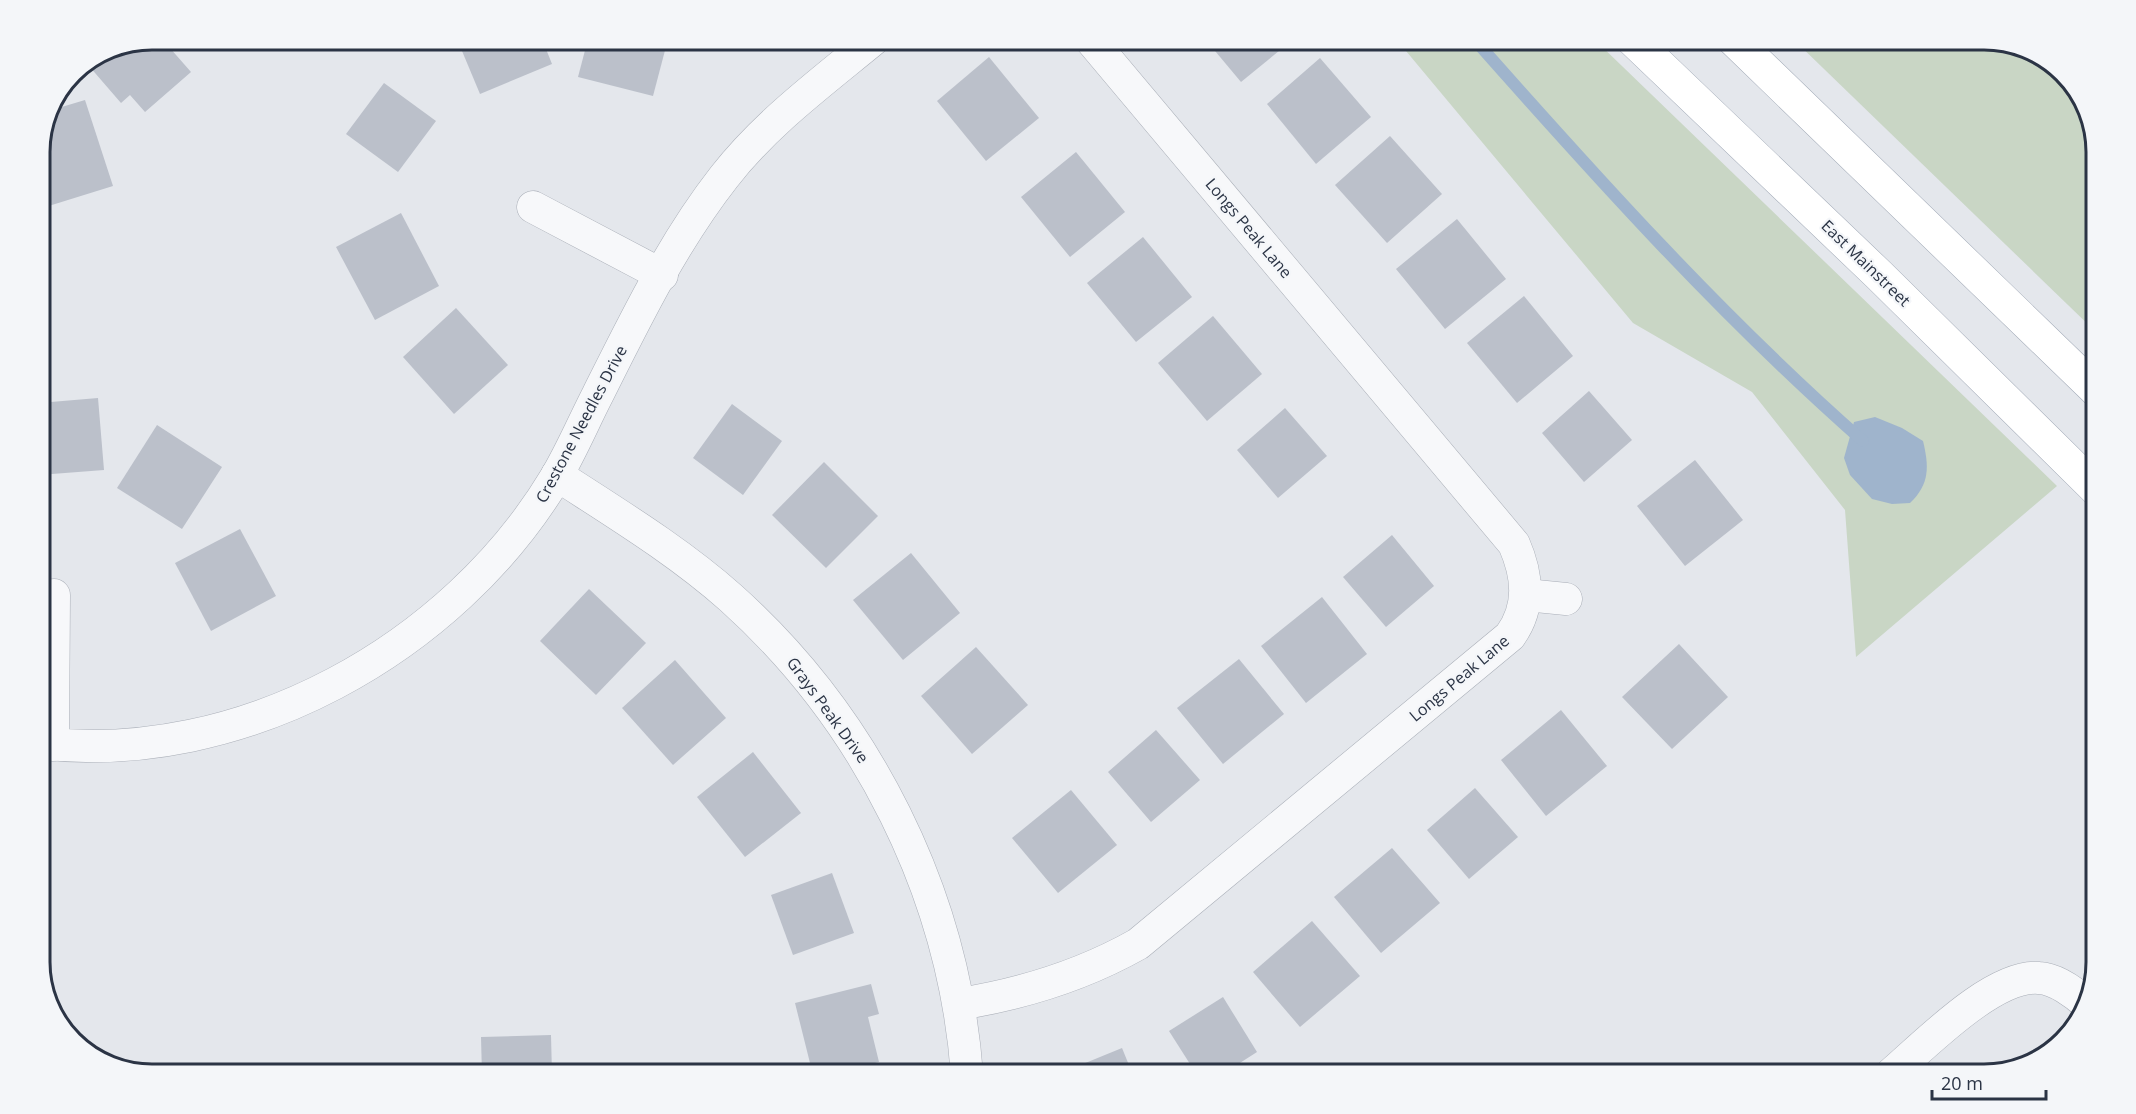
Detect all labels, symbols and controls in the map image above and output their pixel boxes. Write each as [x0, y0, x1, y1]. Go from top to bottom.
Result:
street label: Longs Peak Lane [1201, 173, 1297, 283]
street label: East Mainstreet [1817, 215, 1916, 311]
street label: Crestone Needles Drive [530, 341, 632, 507]
street label: Longs Peak Lane [1404, 630, 1514, 726]
street label: Grays Peak Drive [782, 653, 874, 767]
scale bar [1932, 1063, 2046, 1101]
text: 20 m [1941, 1071, 1983, 1095]

